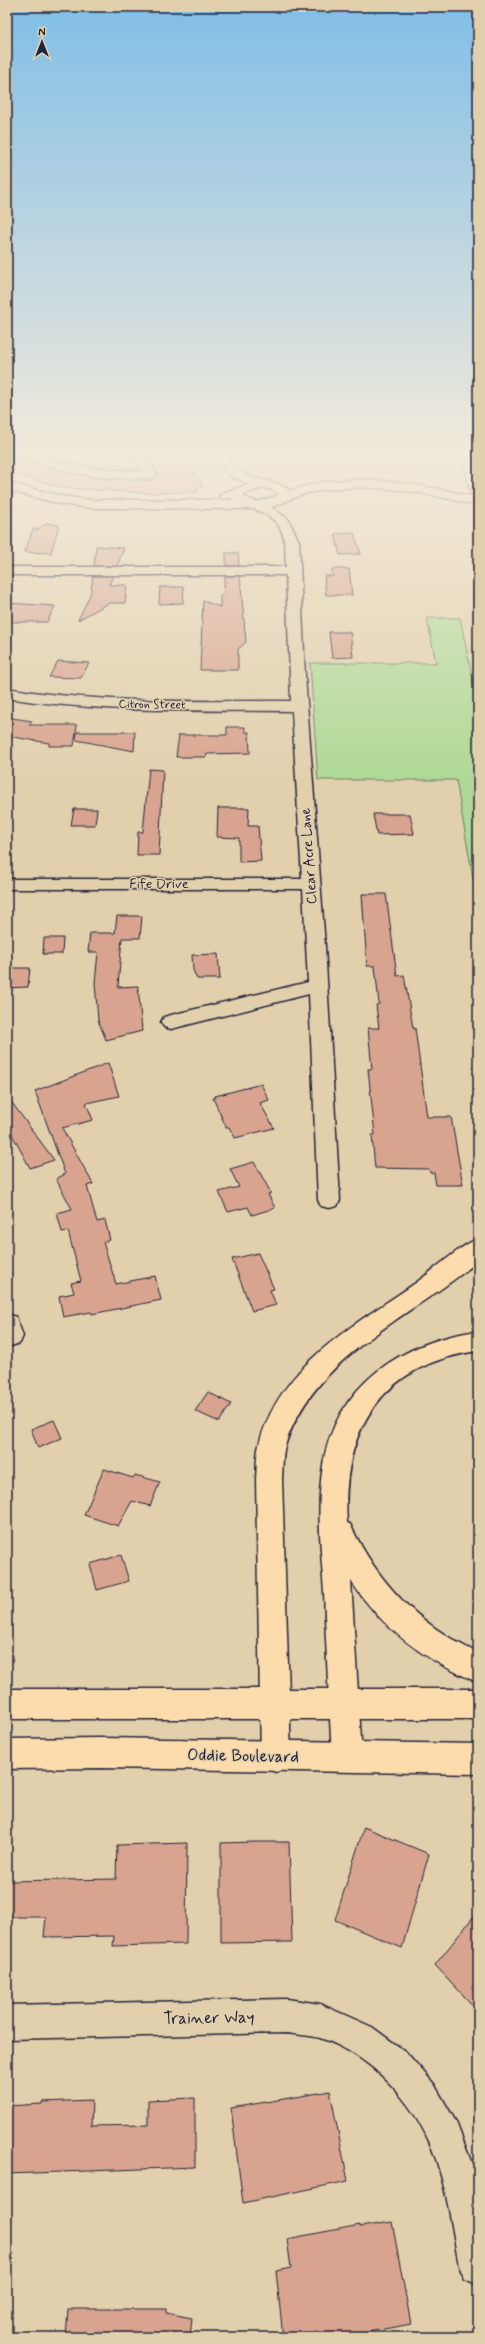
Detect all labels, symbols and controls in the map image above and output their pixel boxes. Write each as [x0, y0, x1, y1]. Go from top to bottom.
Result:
north arrow [22, 22, 62, 62]
text: N [38, 26, 46, 40]
street label: Citron Street [118, 696, 186, 714]
street label: Clear Acre Lane [297, 807, 321, 905]
street label: Fife Drive [129, 875, 189, 893]
street label: Oddie Boulevard [187, 1744, 299, 1768]
street label: Trainer Way [163, 2006, 255, 2030]

